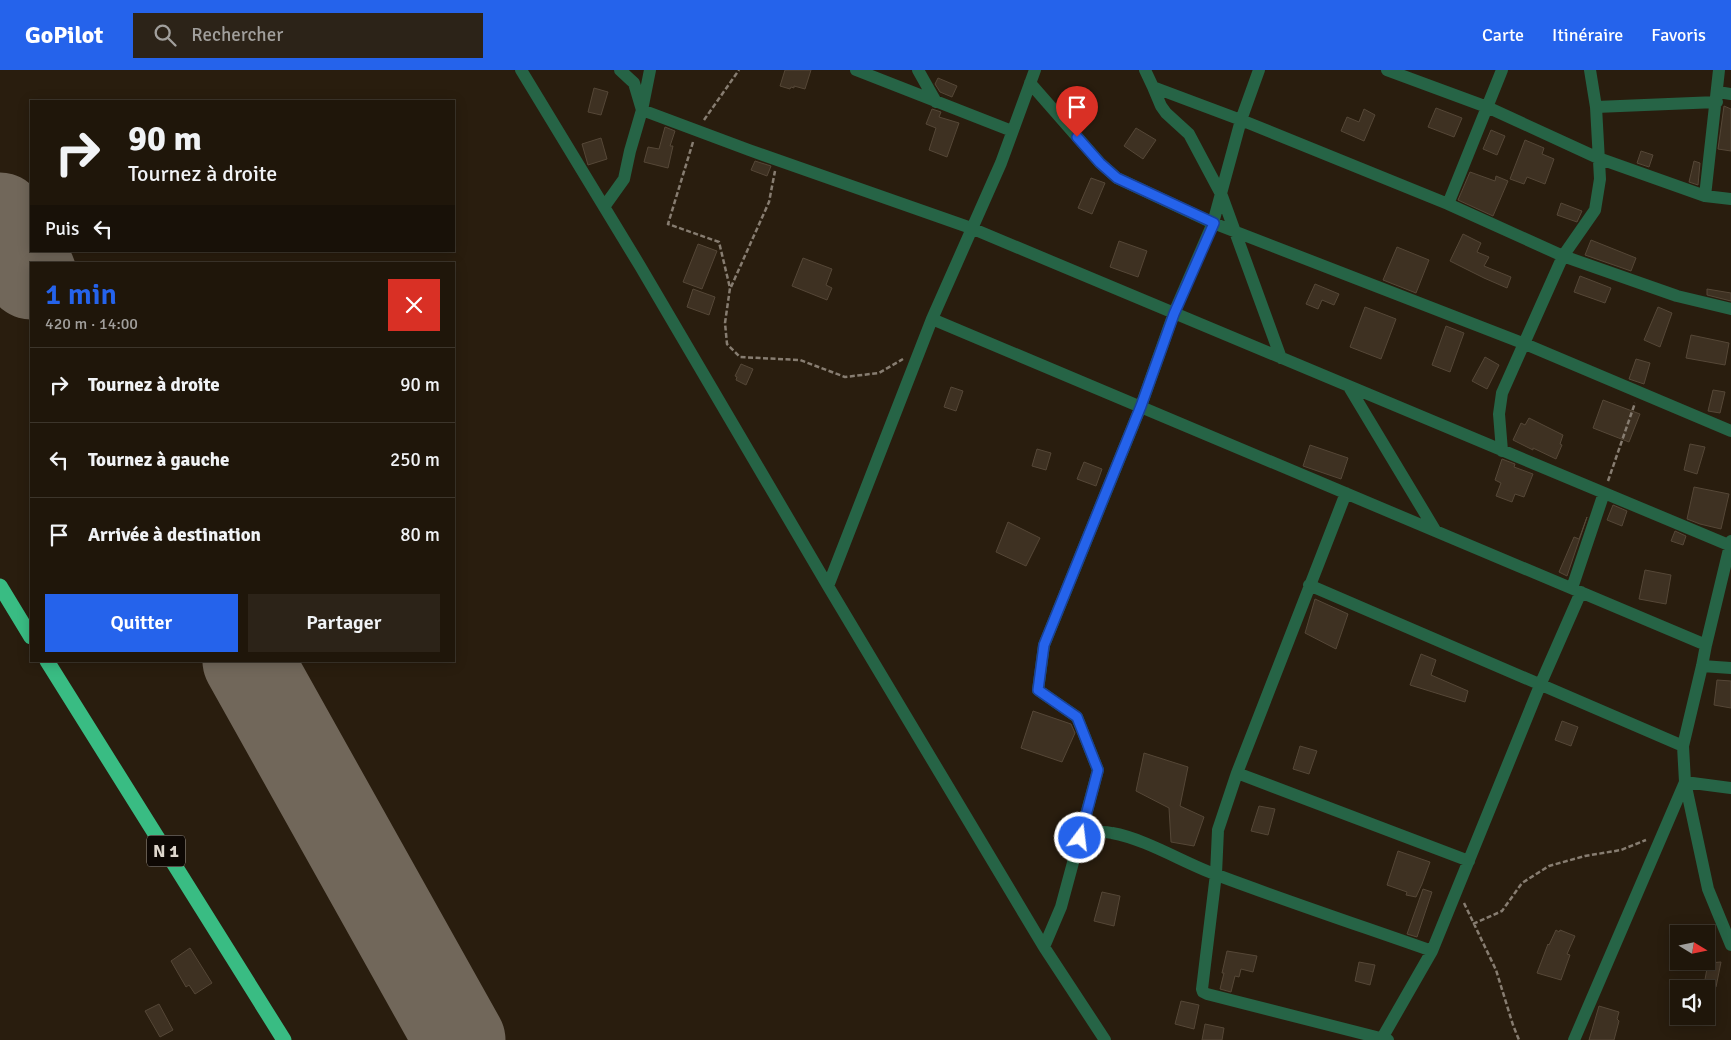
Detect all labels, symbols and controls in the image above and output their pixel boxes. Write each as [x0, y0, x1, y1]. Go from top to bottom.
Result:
search box [133, 13, 483, 58]
text: GoPilot [25, 20, 103, 50]
icon: search [151, 21, 179, 49]
text: Rechercher [191, 23, 283, 47]
text: Carte [1482, 24, 1524, 46]
text: Itinéraire [1552, 24, 1623, 46]
text: Favoris [1651, 24, 1706, 46]
pin [1056, 86, 1098, 137]
icon: arrive [1063, 93, 1091, 121]
text: 90 m [128, 117, 202, 160]
icon: right [45, 120, 110, 185]
text: Tournez à droite [128, 160, 277, 187]
icon: left [89, 215, 117, 243]
text: Puis [45, 217, 79, 241]
text: 1 min [45, 276, 117, 313]
button: close [388, 279, 440, 331]
text: 420 m · 14:00 [45, 314, 138, 334]
icon: right [45, 371, 73, 399]
text: Tournez à droite [88, 373, 220, 397]
text: 90 m [400, 373, 440, 397]
icon: left [45, 446, 73, 474]
text: Tournez à gauche [88, 448, 229, 472]
text: 250 m [390, 448, 440, 472]
icon: arrive [45, 521, 73, 549]
text: Arrivée à destination [88, 523, 261, 547]
text: 80 m [400, 523, 440, 547]
button: Quitter [45, 594, 238, 652]
button: Partager [248, 594, 440, 652]
position arrow [1053, 811, 1105, 863]
road number: N 1 [147, 836, 185, 866]
north arrow [1670, 925, 1715, 970]
map controls [1670, 925, 1715, 1025]
button: sound [1670, 980, 1715, 1025]

